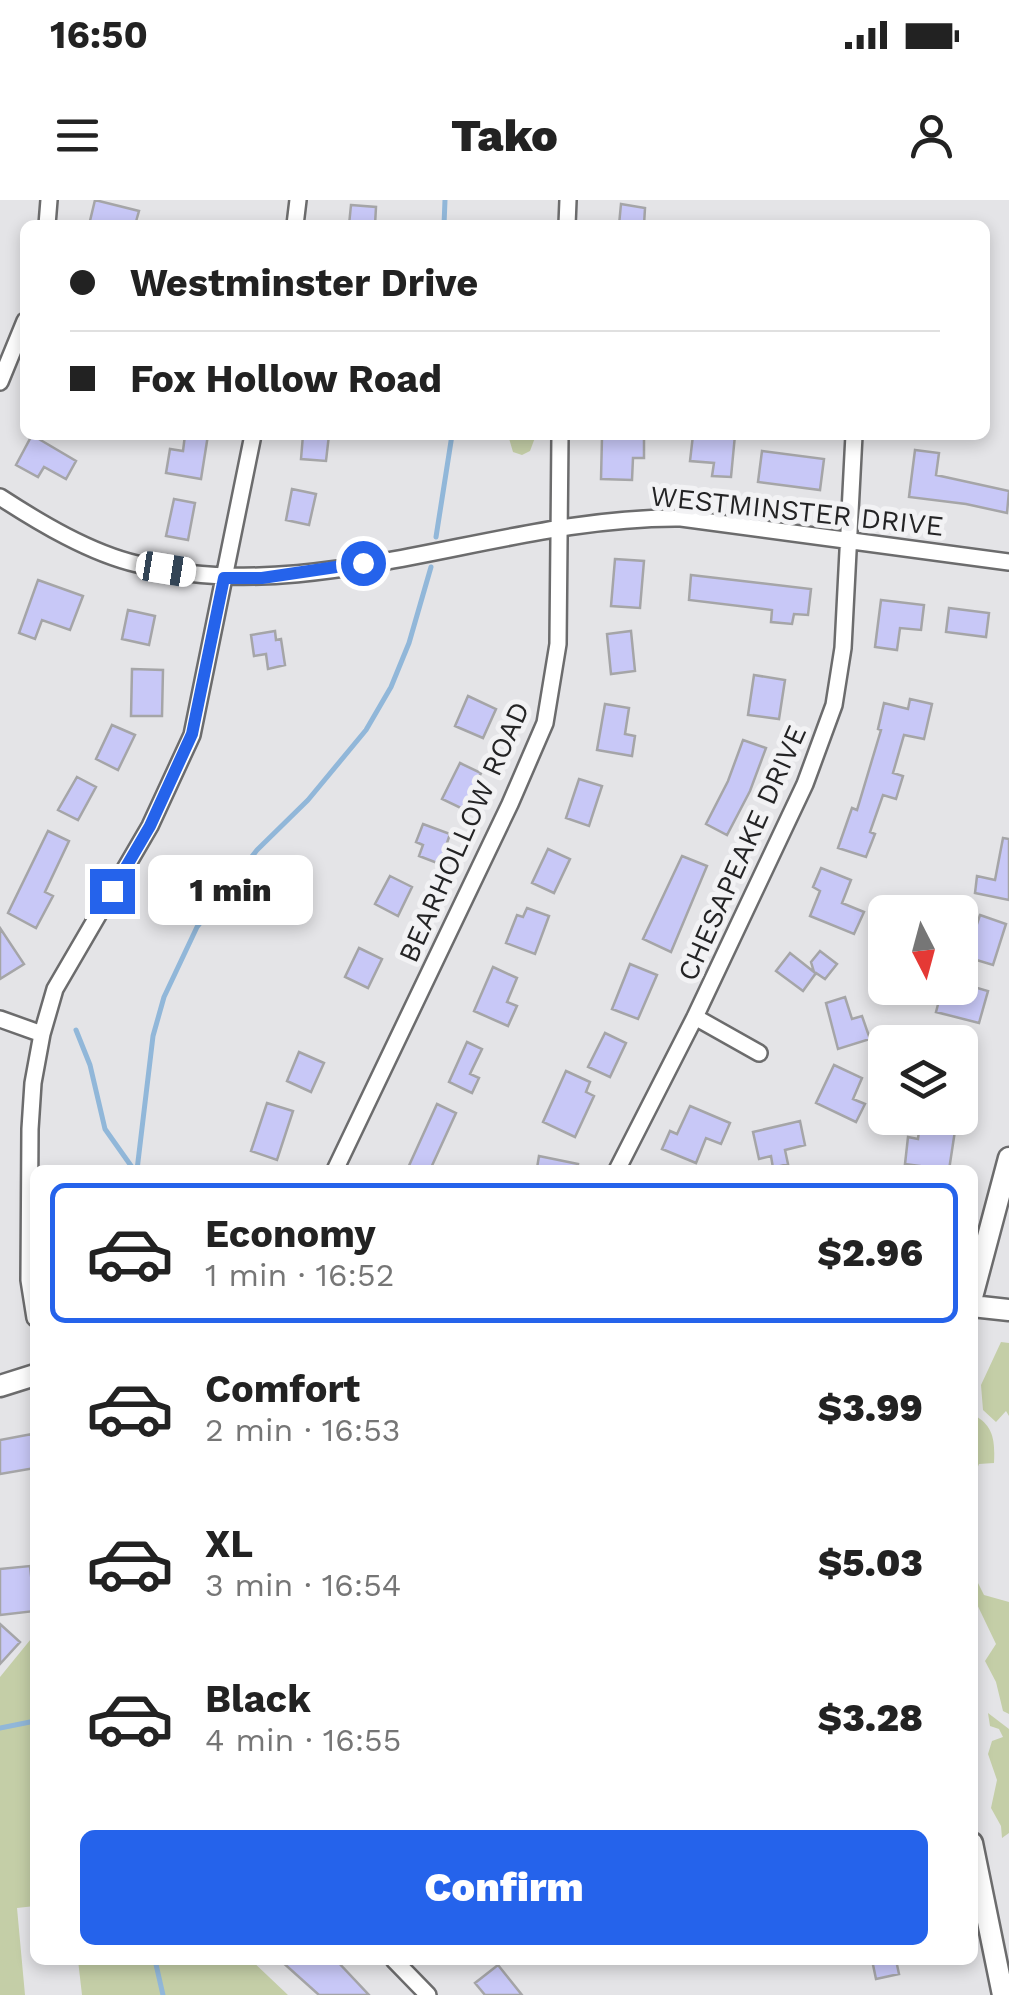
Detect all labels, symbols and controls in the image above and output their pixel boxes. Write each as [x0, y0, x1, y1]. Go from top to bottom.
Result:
text: 16:50 [50, 13, 148, 57]
icon: menu [50, 108, 105, 163]
icon: person [904, 108, 959, 163]
text: Tako [451, 109, 558, 162]
text: Westminster Drive [130, 261, 478, 305]
text: Fox Hollow Road [130, 357, 442, 401]
street label: WESTMINSTER DRIVE [649, 479, 945, 543]
route start [341, 541, 386, 586]
car [134, 549, 198, 589]
street label: BEARHOLLOW ROAD [392, 697, 536, 967]
street label: CHESAPEAKE DRIVE [671, 720, 813, 986]
callout: 1 min [147, 856, 312, 926]
route end [90, 869, 135, 914]
text: 1 min [189, 871, 272, 909]
north arrow [868, 895, 978, 1005]
map controls [868, 895, 978, 1135]
button: layers [868, 1025, 978, 1135]
icon: car [85, 1208, 175, 1298]
text: Economy [205, 1212, 376, 1256]
text: $2.96 [817, 1231, 923, 1275]
text: 1 min · 16:52 [205, 1256, 394, 1294]
icon: car [85, 1363, 175, 1453]
text: Comfort [205, 1367, 360, 1411]
text: $3.99 [818, 1386, 923, 1430]
text: 2 min · 16:53 [205, 1411, 401, 1449]
icon: car [85, 1518, 175, 1608]
text: XL [205, 1522, 253, 1566]
text: $5.03 [818, 1541, 923, 1585]
text: 3 min · 16:54 [205, 1566, 401, 1604]
icon: car [85, 1673, 175, 1763]
text: Black [205, 1677, 311, 1721]
text: $3.28 [818, 1696, 923, 1740]
text: 4 min · 16:55 [205, 1721, 401, 1759]
button: Confirm [80, 1830, 928, 1945]

